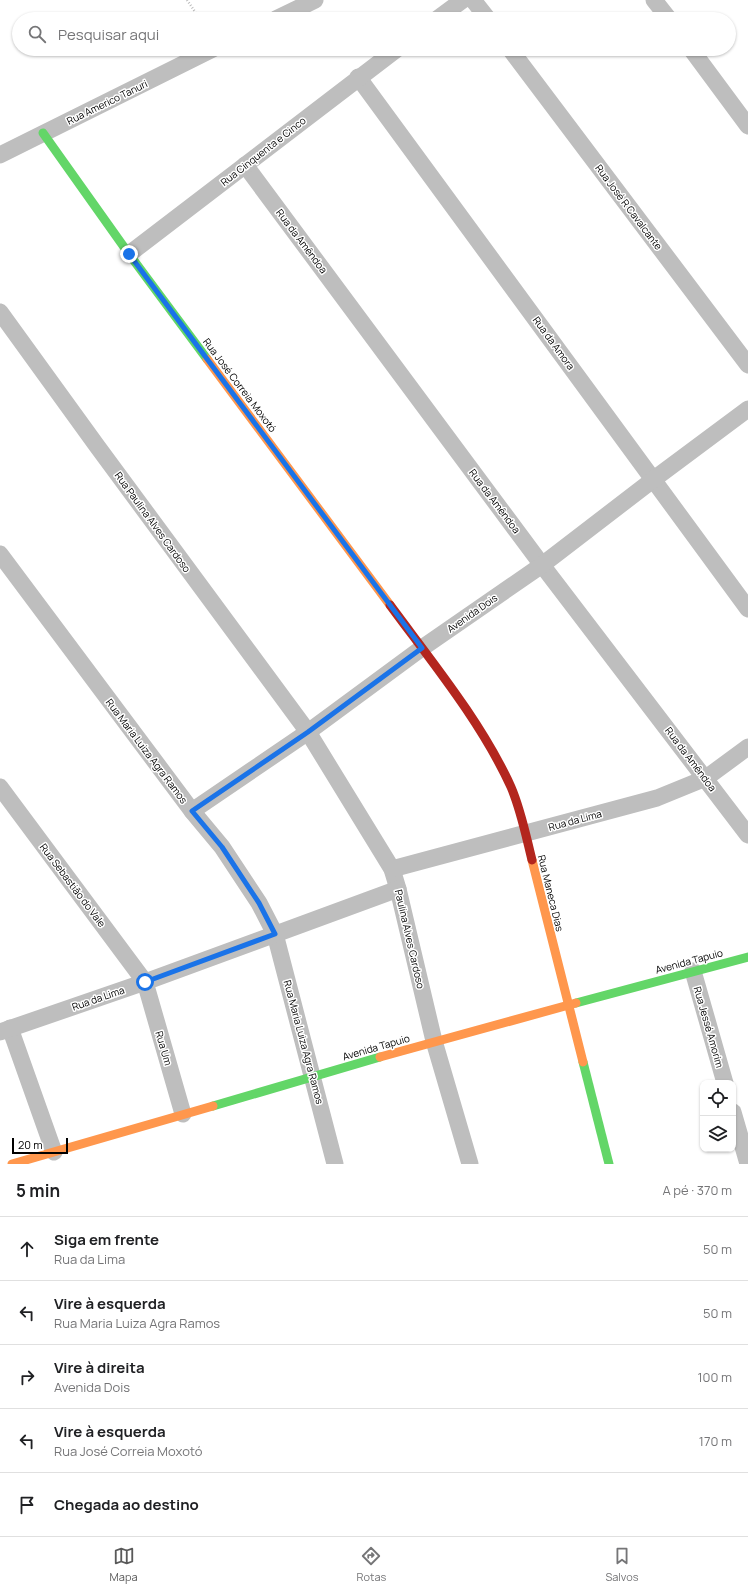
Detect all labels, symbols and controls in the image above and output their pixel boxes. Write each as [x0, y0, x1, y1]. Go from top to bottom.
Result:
search box [12, 12, 736, 56]
icon: search [26, 23, 48, 45]
text: Pesquisar aqui [58, 24, 159, 45]
street label: Rua Americo Tanuri [64, 76, 150, 128]
street label: Rua Cinquenta e Cinco [217, 113, 309, 189]
street label: Rua José R Cavalcante [592, 161, 666, 253]
street label: Rua da Amêndoa [273, 206, 331, 276]
route end [120, 245, 138, 263]
street label: Rua da Amora [530, 313, 578, 373]
street label: Rua José Correia Moxotó [200, 335, 280, 435]
street label: Rua da Amêndoa [466, 466, 524, 536]
street label: Rua Paulina Alves Cardoso [112, 469, 194, 575]
street label: Avenida Dois [444, 590, 500, 636]
street label: Rua Maria Luiza Agra Ramos [103, 696, 191, 806]
street label: Rua da Amêndoa [662, 724, 720, 794]
street label: Rua da Lima [547, 806, 603, 834]
street label: Rua Sebastião do Vale [37, 840, 109, 930]
street label: Rua Maneca Dias [535, 853, 567, 933]
street label: Paulina Alves Cardoso [392, 888, 428, 990]
street label: Avenida Tapuio [654, 945, 724, 977]
route start [136, 973, 154, 991]
street label: Rua Maria Luiza Agra Ramos [281, 978, 327, 1106]
street label: Rua da Lima [70, 982, 126, 1014]
street label: Rua Jessé Amorim [691, 985, 727, 1069]
street label: Rua Um [152, 1029, 176, 1067]
street label: Avenida Tapuio [341, 1031, 411, 1063]
map controls [700, 1080, 736, 1152]
button: locate [700, 1080, 736, 1116]
button: layers [700, 1116, 736, 1152]
scale bar [12, 1136, 68, 1155]
text: 20 m [18, 1137, 43, 1152]
text: 5 min [16, 1179, 60, 1202]
text: A pé · 370 m [662, 1181, 732, 1199]
text: Siga em frente [54, 1229, 159, 1250]
icon: ahead [16, 1238, 38, 1260]
text: 50 m [703, 1240, 732, 1258]
text: Rua da Lima [54, 1250, 125, 1268]
text: Vire à esquerda [54, 1293, 166, 1314]
icon: left [16, 1302, 38, 1324]
text: 50 m [703, 1304, 732, 1322]
text: Rua Maria Luiza Agra Ramos [54, 1314, 220, 1332]
text: Vire à direita [54, 1357, 145, 1378]
icon: right [16, 1366, 38, 1388]
text: 100 m [697, 1368, 732, 1386]
text: Avenida Dois [54, 1378, 130, 1396]
text: Vire à esquerda [54, 1421, 166, 1442]
icon: left [16, 1430, 38, 1452]
text: 170 m [699, 1432, 732, 1450]
text: Rua José Correia Moxotó [54, 1442, 203, 1460]
icon: arrive [16, 1494, 38, 1516]
text: Chegada ao destino [54, 1494, 199, 1515]
tab: Mapa [110, 1545, 138, 1584]
tab: Rotas [357, 1545, 386, 1584]
tab: Salvos [605, 1545, 638, 1584]

